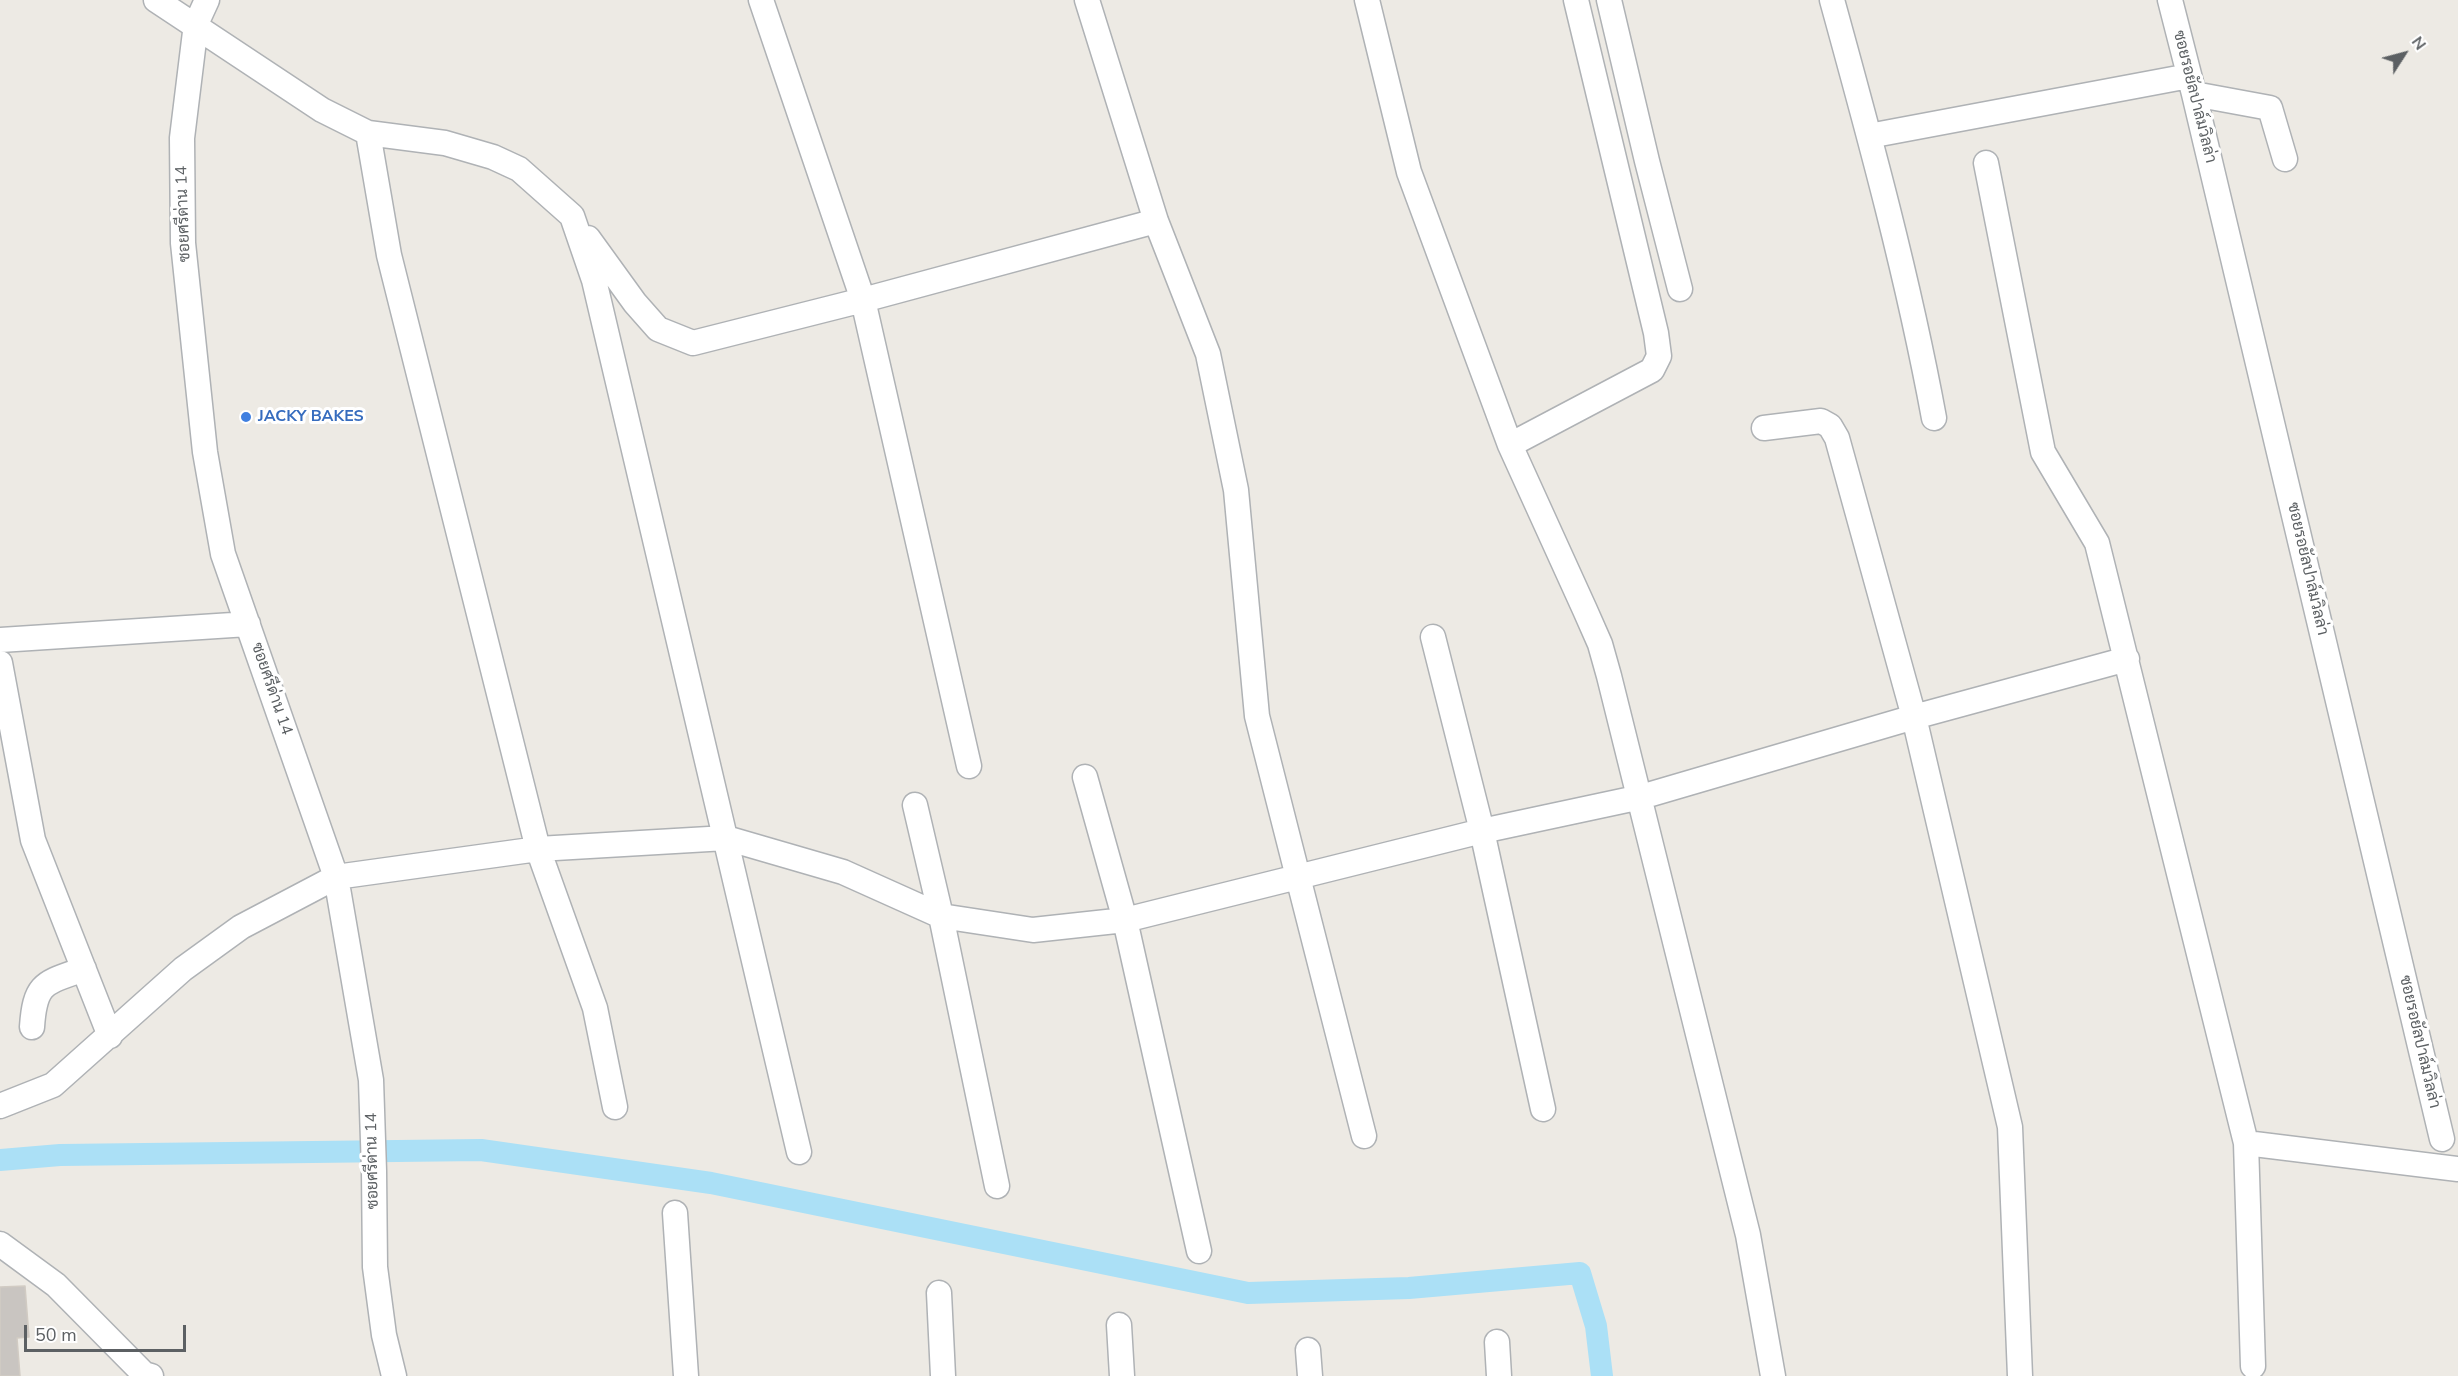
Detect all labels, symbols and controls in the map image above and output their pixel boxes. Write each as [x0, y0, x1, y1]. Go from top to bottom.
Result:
north arrow [2374, 24, 2434, 84]
street label: ซอยรอยัลปาล์มวิลล่า [2168, 29, 2220, 165]
text: N [2406, 32, 2431, 55]
street label: ซอยศรีด่าน 14 [173, 165, 195, 263]
place label: JACKY BAKES [258, 407, 364, 427]
marker: JACKY BAKES [239, 410, 253, 424]
street label: ซอยรอยัลปาล์มวิลล่า [2282, 501, 2332, 637]
street label: ซอยศรีด่าน 14 [246, 640, 296, 738]
street label: ซอยรอยัลปาล์มวิลล่า [2394, 974, 2444, 1110]
street label: ซอยศรีด่าน 14 [363, 1113, 383, 1209]
scale bar [27, 1313, 189, 1351]
text: 50 m [35, 1323, 77, 1347]

